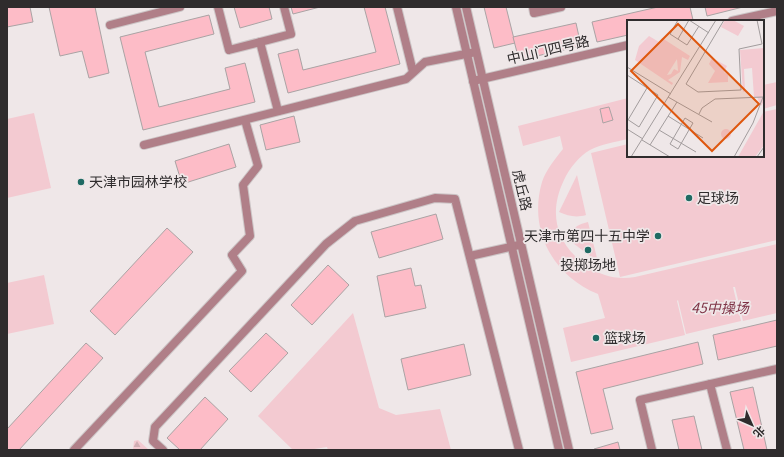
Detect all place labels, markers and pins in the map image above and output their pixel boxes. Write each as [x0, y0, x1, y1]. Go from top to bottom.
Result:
place label: 天津市园林学校 [89, 171, 187, 191]
marker: 天津市园林学校 [76, 177, 86, 187]
place label: 足球场 [697, 187, 739, 207]
marker: 足球场 [684, 193, 694, 203]
place label: 天津市第四十五中学 [524, 225, 650, 245]
marker: 天津市第四十五中学 [653, 231, 663, 241]
marker: 投掷场地 [583, 245, 593, 255]
place label: 投掷场地 [560, 254, 616, 274]
place label: 篮球场 [604, 327, 646, 347]
marker: 篮球场 [591, 333, 601, 343]

